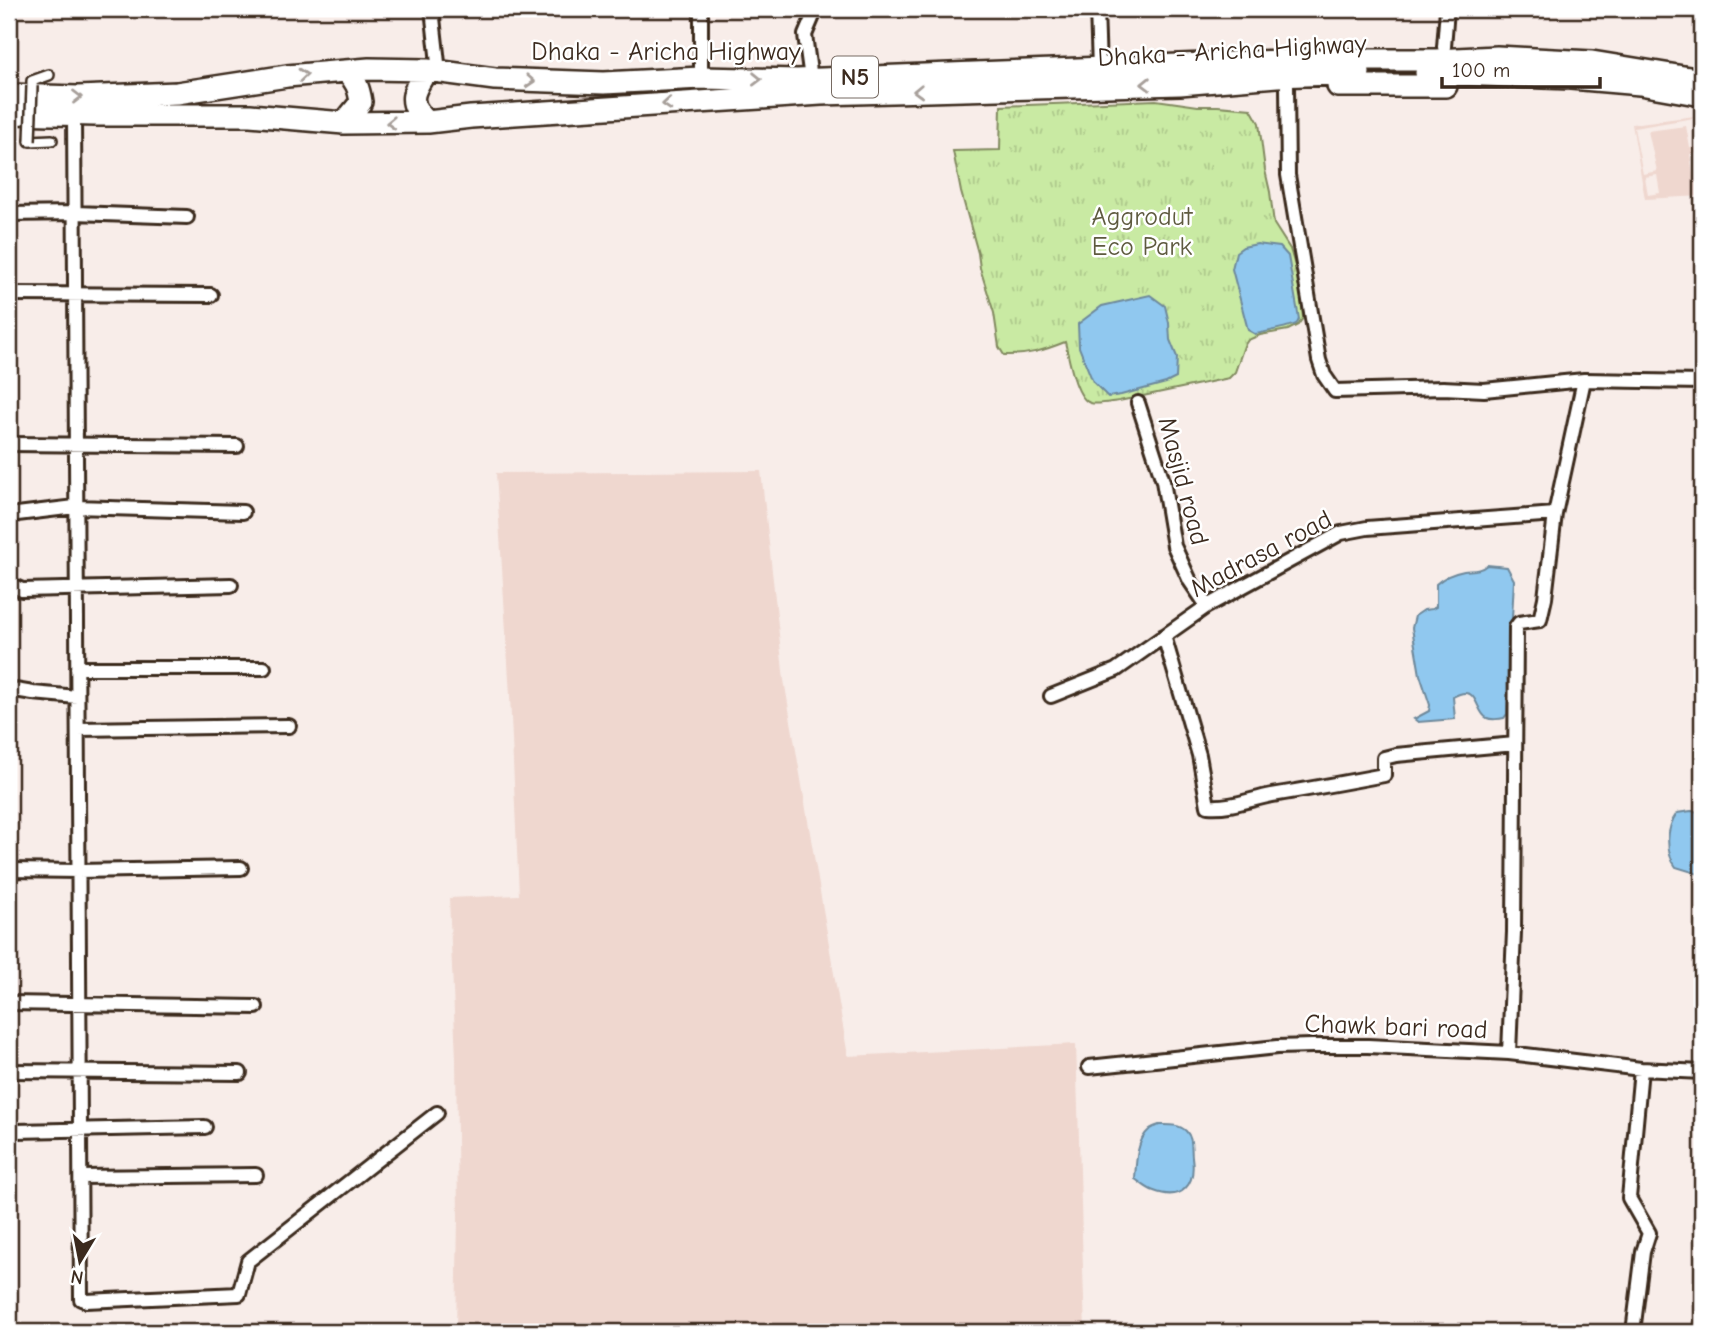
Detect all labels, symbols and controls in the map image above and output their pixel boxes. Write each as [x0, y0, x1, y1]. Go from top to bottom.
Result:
street label: Dhaka - Aricha Highway [1097, 29, 1368, 73]
street label: Dhaka - Aricha Highway [531, 37, 801, 67]
scale bar [1442, 46, 1599, 90]
road number: N5 [832, 56, 878, 98]
text: 100 m [1452, 58, 1510, 82]
one-way arrow [298, 68, 309, 83]
one-way arrow [752, 71, 763, 87]
one-way arrow [524, 73, 535, 88]
one-way arrow [1140, 77, 1151, 92]
one-way arrow [913, 84, 924, 99]
one-way arrow [72, 89, 83, 104]
one-way arrow [661, 97, 672, 112]
one-way arrow [385, 115, 396, 131]
park label: Aggrodut Eco Park [1092, 202, 1194, 262]
street label: Masjid road [1152, 414, 1214, 548]
street label: Madrasa road [1185, 504, 1337, 604]
street label: Chawk bari road [1304, 1009, 1488, 1045]
north arrow [46, 1226, 116, 1296]
text: N [69, 1265, 85, 1289]

